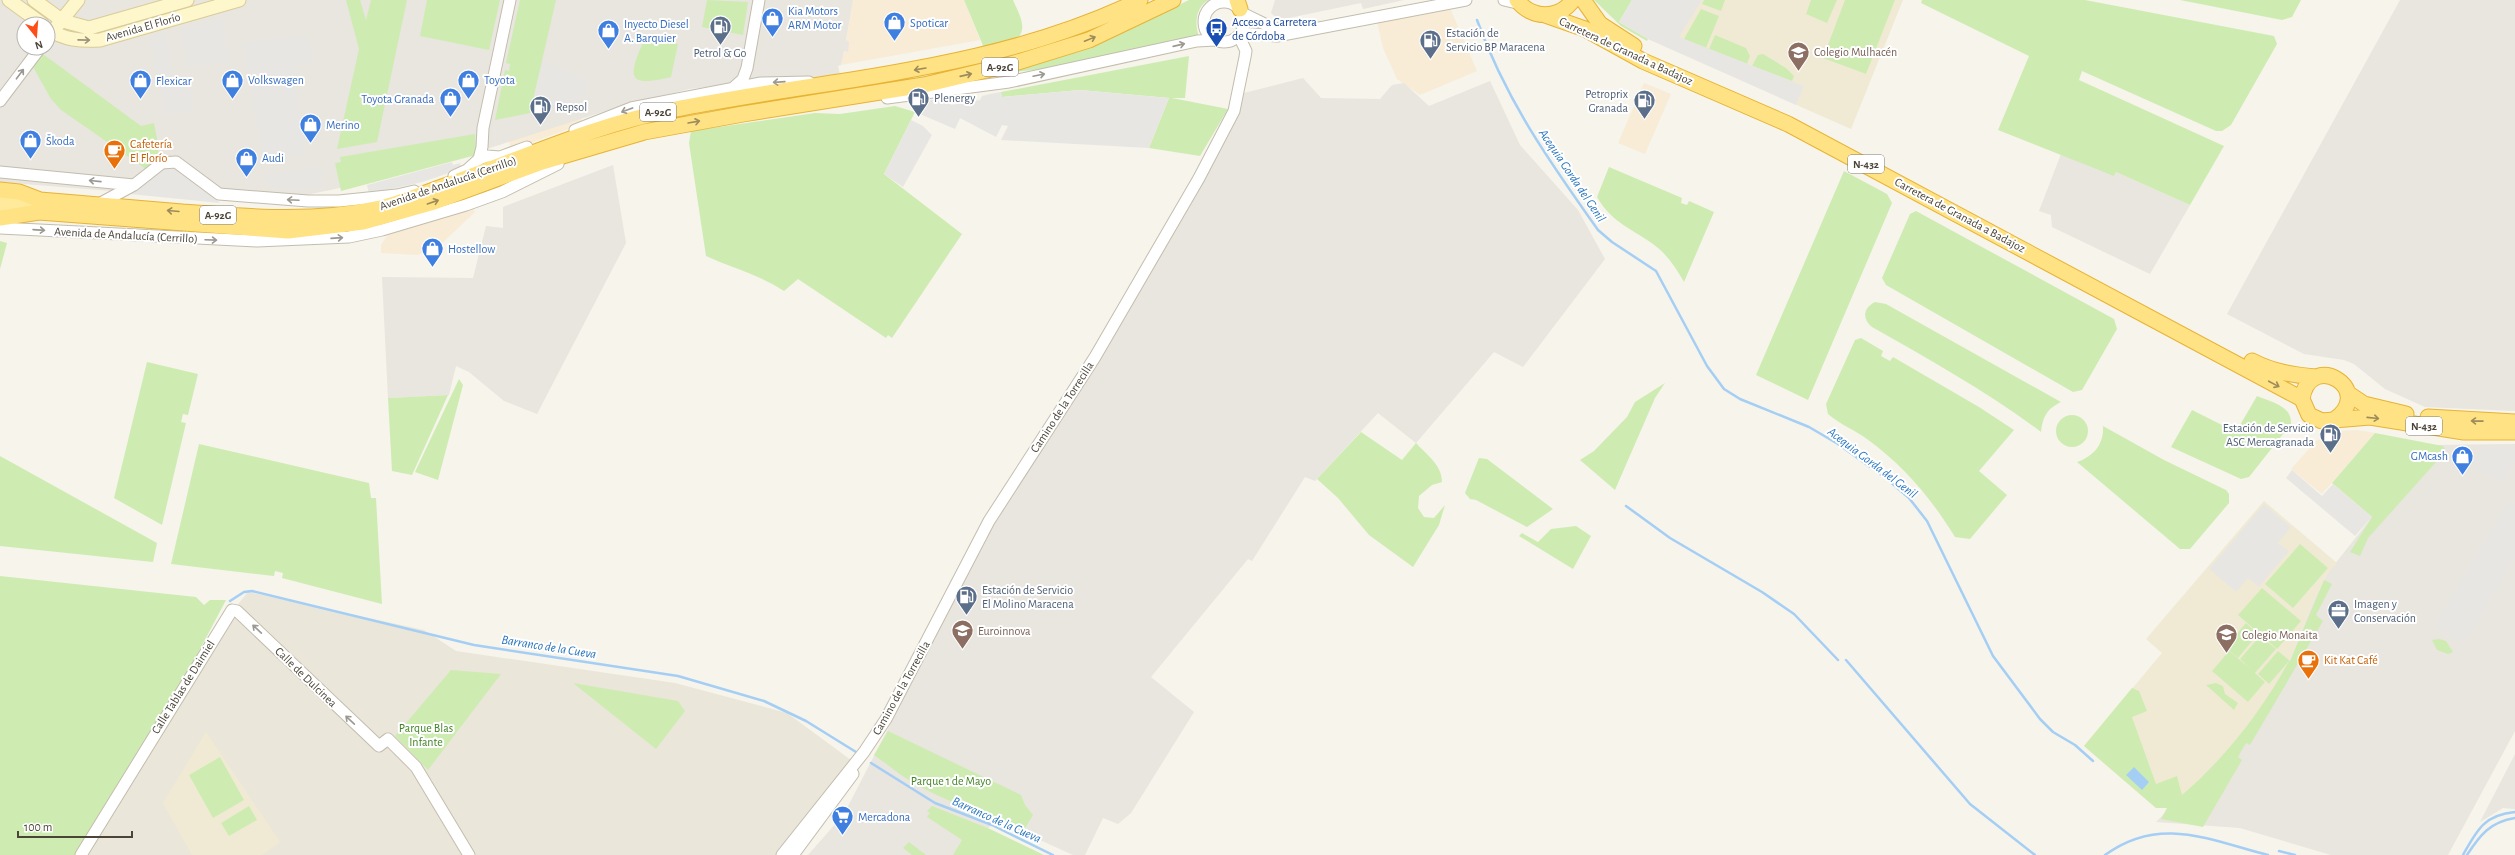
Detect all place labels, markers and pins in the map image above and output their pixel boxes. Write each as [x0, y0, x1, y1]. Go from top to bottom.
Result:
shop icon: Kia Motors ARM Motor [760, 5, 786, 38]
place label: Kia Motors ARM Motor [788, 5, 842, 31]
shop icon: Spoticar [881, 10, 907, 43]
fuel station icon: Petrol & Go [707, 13, 733, 46]
bus stop icon: Acceso a Carretera de Córdoba [1203, 16, 1229, 49]
place label: Acceso a Carretera de Córdoba [1232, 16, 1317, 42]
place label: Spoticar [910, 17, 948, 29]
shop icon: Inyecto Diesel A. Barquier [595, 18, 621, 51]
place label: Inyecto Diesel A. Barquier [624, 18, 689, 44]
fuel station icon: Estación de Servicio BP Maracena [1417, 27, 1443, 60]
place label: Estación de Servicio BP Maracena [1446, 27, 1545, 53]
school or university icon: Colegio Mulhacén [1785, 39, 1811, 72]
place label: Colegio Mulhacén [1814, 46, 1897, 58]
place label: Petrol & Go [694, 47, 747, 59]
shop icon: Volkswagen [219, 67, 245, 100]
shop icon: Toyota [456, 67, 482, 100]
shop icon: Flexicar [127, 68, 153, 101]
place label: Volkswagen [248, 74, 304, 86]
place label: Toyota [484, 74, 515, 87]
place label: Flexicar [156, 75, 192, 87]
fuel station icon: Plenergy [905, 85, 931, 118]
shop icon: Toyota Granada [437, 86, 463, 119]
place label: Petroprix Granada [1585, 88, 1628, 114]
fuel station icon: Petroprix Granada [1631, 88, 1657, 121]
place label: Plenergy [934, 92, 975, 105]
place label: Toyota Granada [361, 93, 434, 106]
fuel station icon: Repsol [527, 94, 553, 127]
place label: Repsol [556, 101, 587, 113]
shop icon: Merino [297, 112, 323, 145]
place label: Merino [326, 119, 360, 131]
shop icon: Škoda [17, 128, 43, 161]
place label: Škoda [46, 134, 75, 147]
cafe icon: Cafetería El Florío [102, 138, 128, 171]
place label: Cafetería El Florío [130, 138, 173, 164]
shop icon: Audi [233, 145, 259, 178]
place label: Audi [262, 152, 284, 164]
shop icon: Hostellow [419, 236, 445, 269]
place label: Hostellow [448, 243, 495, 255]
place label: Estación de Servicio ASC Mercagranada [2223, 422, 2314, 448]
fuel station icon: Estación de Servicio ASC Mercagranada [2317, 422, 2343, 455]
shop icon: GMcash [2450, 443, 2476, 476]
place label: GMcash [2411, 450, 2448, 462]
fuel station icon: Estación de Servicio El Molino Maracena [954, 584, 980, 617]
place label: Estación de Servicio El Molino Maracena [982, 584, 1074, 610]
office icon: Imagen y Conservación [2325, 598, 2351, 631]
place label: Imagen y Conservación [2354, 598, 2416, 624]
school or university icon: Euroinnova [950, 618, 976, 651]
school or university icon: Colegio Monaita [2214, 622, 2240, 655]
place label: Euroinnova [978, 625, 1031, 637]
place label: Colegio Monaita [2242, 629, 2318, 641]
cafe icon: Kit Kat Café [2296, 647, 2322, 680]
place label: Kit Kat Café [2324, 654, 2378, 666]
supermarket icon: Mercadona [829, 804, 855, 837]
place label: Mercadona [858, 811, 911, 823]

